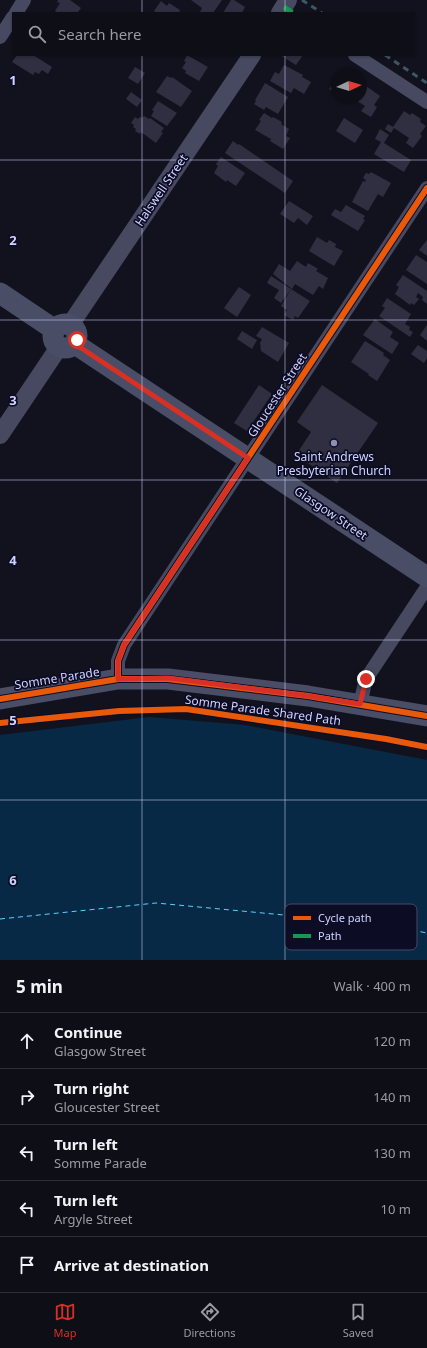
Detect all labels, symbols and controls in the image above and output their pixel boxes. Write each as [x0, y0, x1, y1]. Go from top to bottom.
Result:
search box [12, 12, 415, 56]
icon: search [26, 23, 48, 45]
text: Search here [58, 24, 141, 44]
north arrow [331, 68, 367, 104]
text: 1 [9, 71, 17, 89]
street label: Halswell Street [131, 150, 192, 229]
text: 2 [9, 231, 17, 249]
route start [68, 331, 86, 349]
street label: Gloucester Street [243, 349, 311, 441]
text: 3 [9, 391, 17, 409]
marker: Saint Andrews Presbyterian Church [329, 438, 339, 448]
place label: Saint Andrews Presbyterian Church [277, 448, 391, 479]
street label: Glasgow Street [291, 482, 371, 544]
text: 4 [9, 551, 17, 569]
street label: Somme Parade [13, 663, 101, 693]
route end [357, 670, 375, 688]
street label: Somme Parade Shared Path [184, 691, 342, 729]
text: 5 [9, 711, 17, 729]
text: 6 [9, 871, 17, 889]
legend [285, 904, 417, 950]
text: Cycle path [318, 910, 371, 925]
text: Path [318, 928, 342, 943]
text: 5 min [16, 975, 63, 998]
text: Walk · 400 m [333, 977, 411, 995]
text: Continue [54, 1022, 122, 1042]
icon: ahead [16, 1030, 38, 1052]
text: 120 m [373, 1032, 411, 1050]
text: Glasgow Street [54, 1042, 146, 1060]
text: Turn right [54, 1078, 129, 1098]
icon: right [16, 1086, 38, 1108]
text: 140 m [373, 1088, 411, 1106]
text: Gloucester Street [54, 1098, 160, 1116]
text: Turn left [54, 1134, 118, 1154]
icon: left [16, 1142, 38, 1164]
text: 130 m [373, 1144, 411, 1162]
text: Somme Parade [54, 1154, 147, 1172]
text: Turn left [54, 1190, 118, 1210]
icon: left [16, 1198, 38, 1220]
text: 10 m [381, 1200, 411, 1218]
text: Argyle Street [54, 1210, 133, 1228]
icon: arrive [16, 1254, 38, 1276]
text: Arrive at destination [54, 1255, 209, 1275]
tab: Map [54, 1301, 76, 1340]
tab: Directions [183, 1301, 236, 1340]
tab: Saved [343, 1301, 373, 1340]

